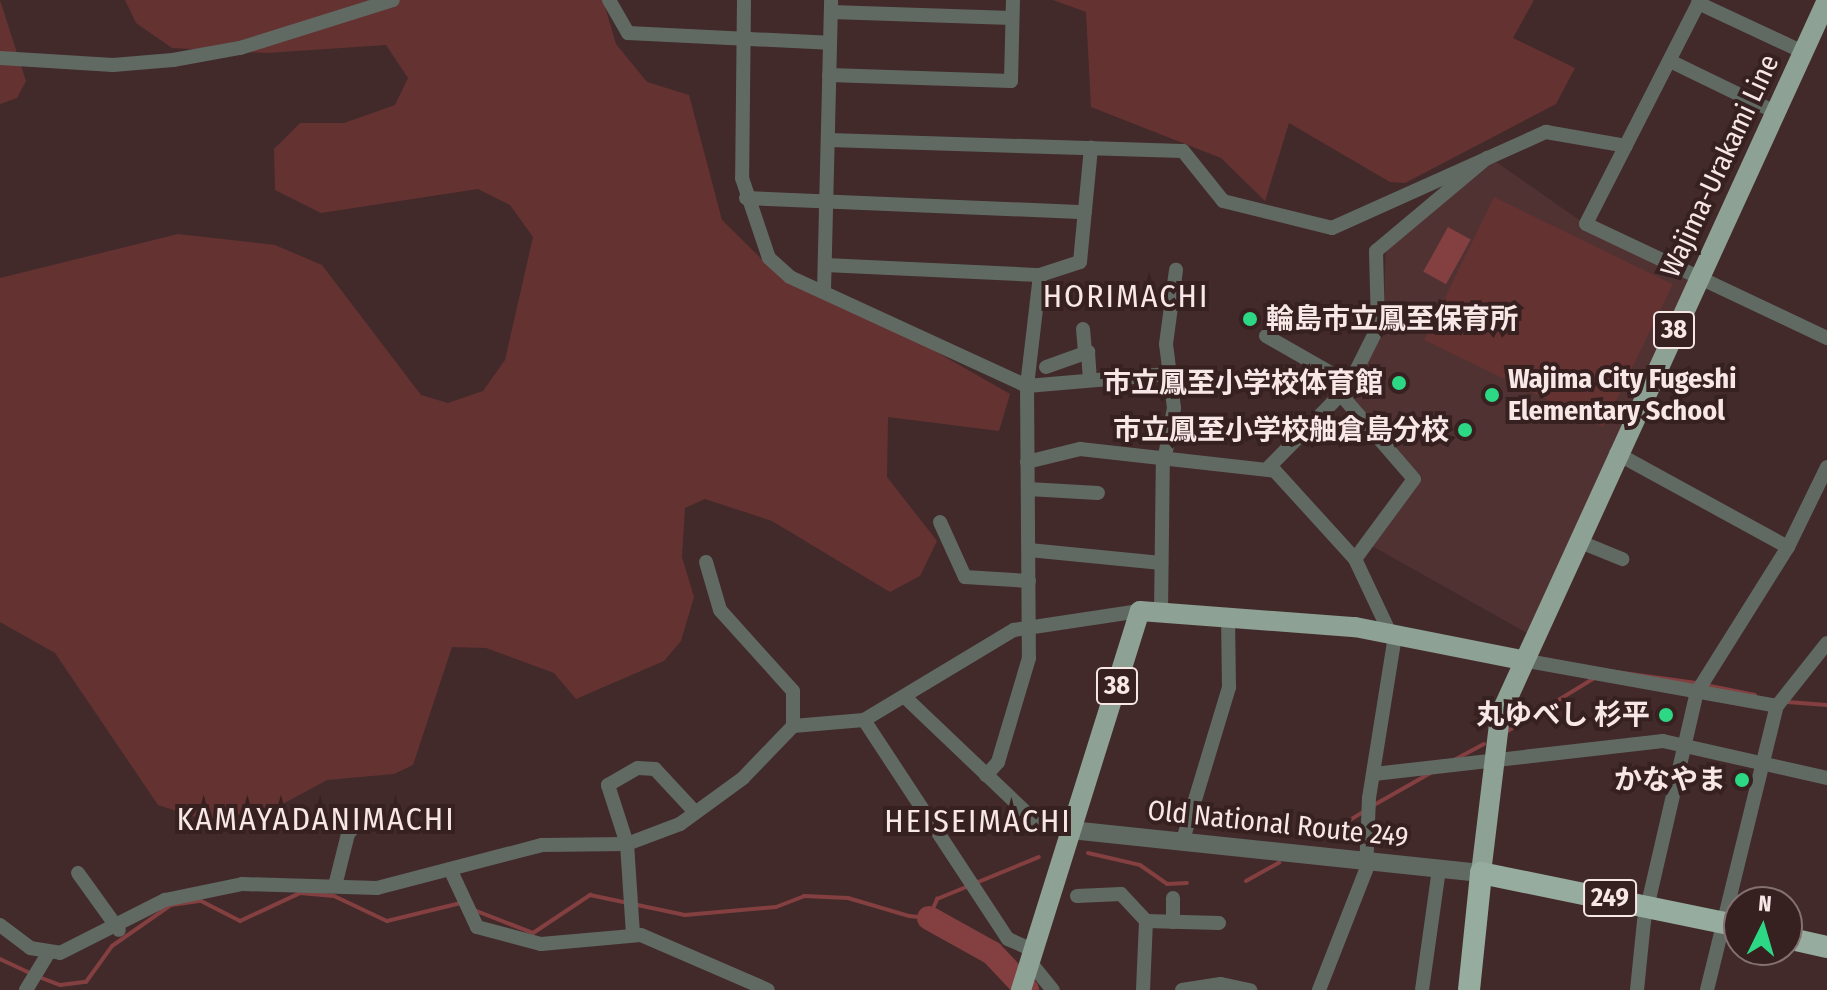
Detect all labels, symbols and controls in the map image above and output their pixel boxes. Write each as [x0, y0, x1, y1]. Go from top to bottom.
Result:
street label: Wajima-Urakami Line [1654, 49, 1786, 283]
district label: HORIMACHI [1043, 277, 1209, 315]
place label: 輪島市立鳳至保育所 [1266, 302, 1518, 336]
road number: 38 [1652, 308, 1696, 352]
marker: 輪島市立鳳至保育所 [1241, 310, 1259, 328]
place label: Wajima City Fugeshi Elementary School [1508, 362, 1736, 428]
place label: 市立鳳至小学校体育館 [1103, 366, 1383, 400]
marker: 市立鳳至小学校体育館 [1390, 374, 1408, 392]
marker: Wajima City Fugeshi Elementary School [1483, 386, 1501, 404]
place label: 市立鳳至小学校舳倉島分校 [1113, 413, 1449, 447]
marker: 市立鳳至小学校舳倉島分校 [1456, 421, 1474, 439]
road number: 38 [1095, 664, 1139, 708]
place label: 丸ゆべし 杉平 [1476, 698, 1650, 732]
marker: 丸ゆべし 杉平 [1657, 706, 1675, 724]
place label: かなやま [1614, 763, 1726, 797]
marker: かなやま [1733, 771, 1751, 789]
street label: Old National Route 249 [1146, 794, 1410, 854]
district label: KAMAYADANIMACHI [176, 800, 456, 838]
district label: HEISEIMACHI [884, 802, 1072, 840]
road number: 249 [1582, 876, 1638, 920]
north arrow [1723, 886, 1803, 966]
text: N [1757, 890, 1773, 918]

